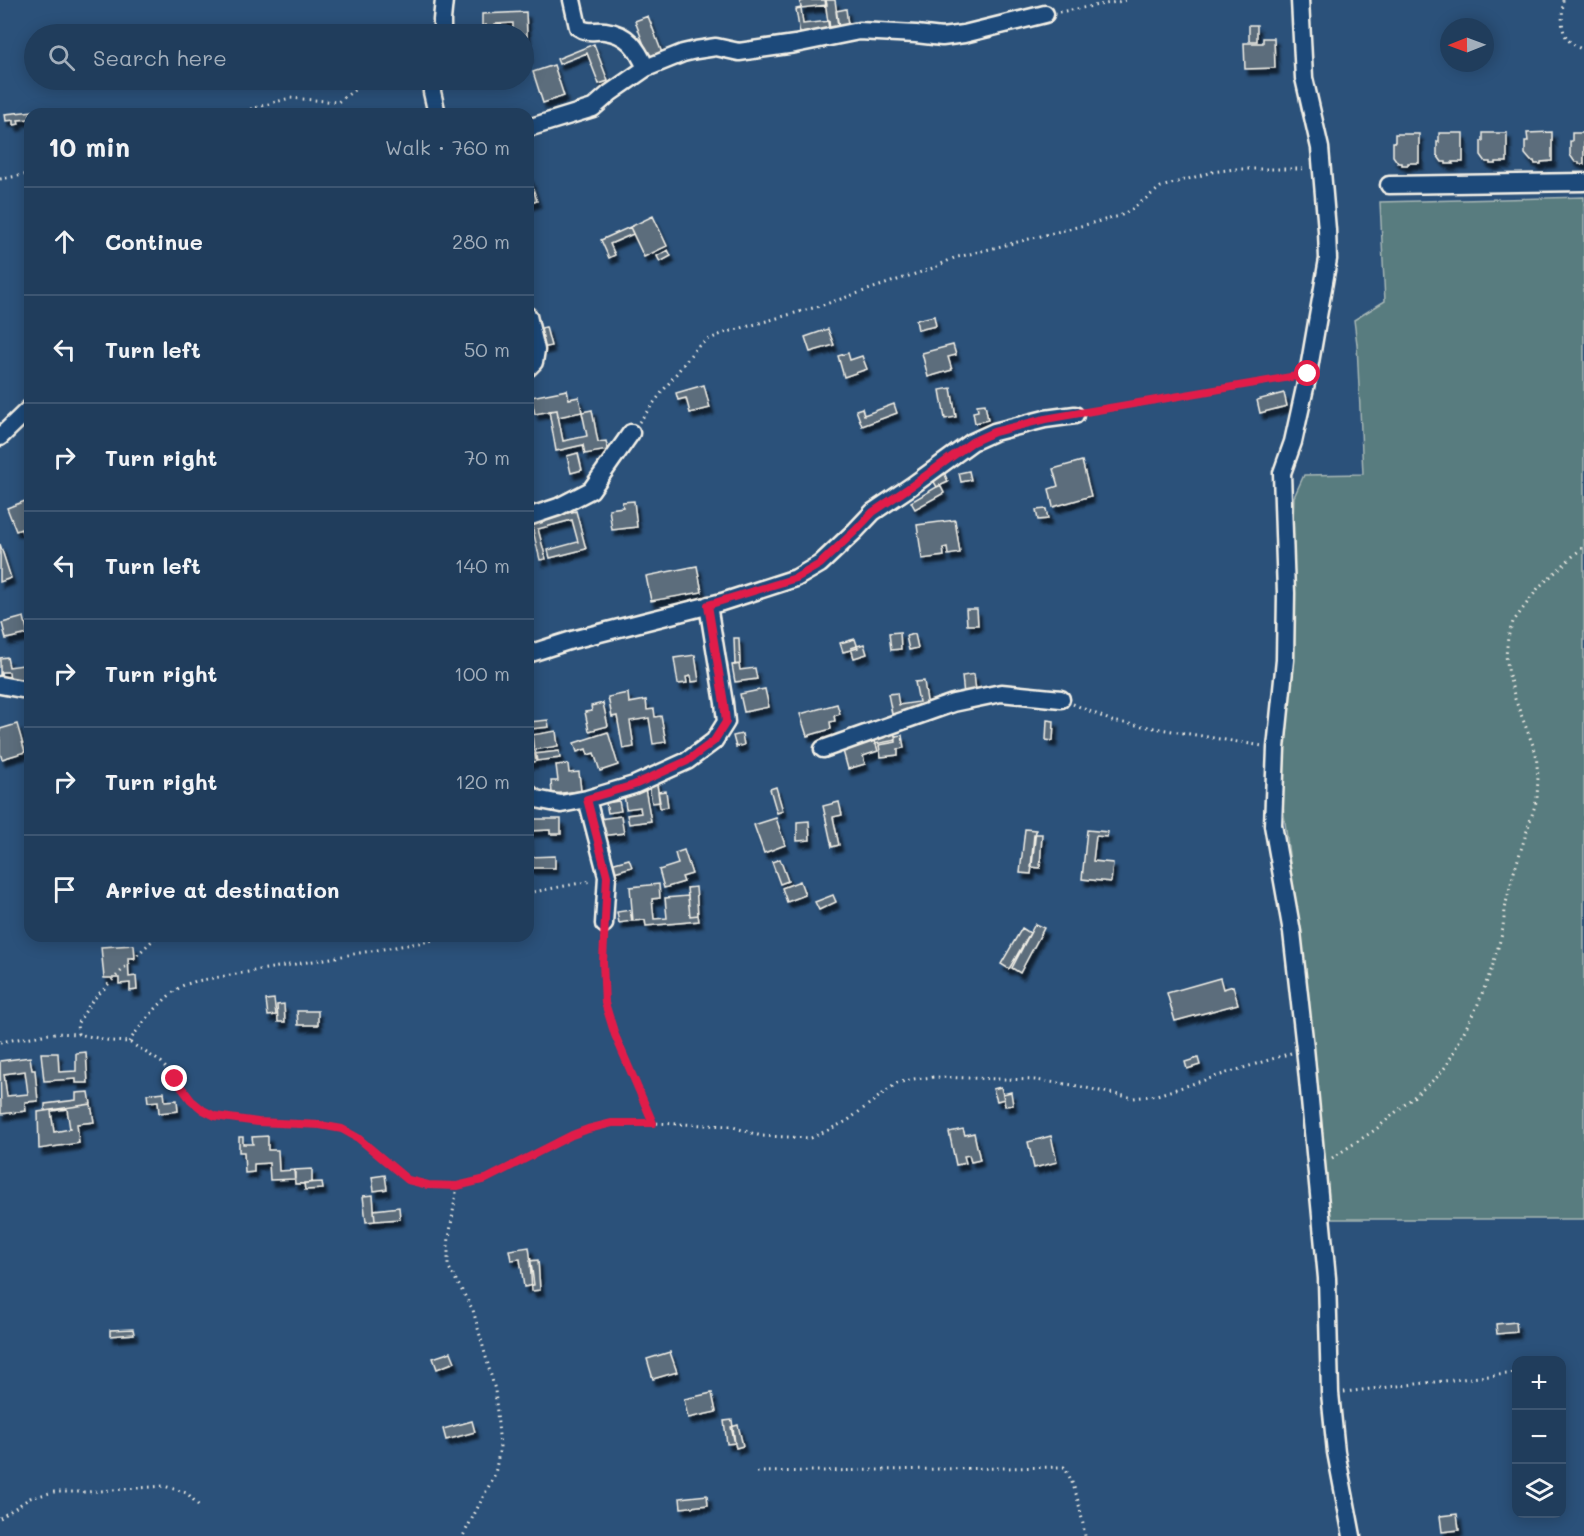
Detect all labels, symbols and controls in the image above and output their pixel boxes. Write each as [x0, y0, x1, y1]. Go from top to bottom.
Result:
north arrow [1440, 18, 1494, 72]
search box [24, 24, 534, 90]
icon: search [45, 41, 78, 74]
text: Search here [93, 43, 227, 72]
text: 10 min [48, 130, 130, 164]
text: Walk · 760 m [385, 134, 510, 160]
icon: ahead [48, 225, 81, 258]
text: Continue [105, 227, 203, 256]
text: 280 m [452, 228, 510, 254]
icon: left [48, 333, 81, 366]
text: Turn left [105, 335, 201, 364]
text: 50 m [464, 336, 510, 362]
route start [1294, 360, 1320, 386]
icon: right [48, 441, 81, 474]
text: Turn right [105, 443, 217, 472]
text: 70 m [464, 444, 510, 470]
icon: left [48, 549, 81, 582]
text: Turn left [105, 551, 201, 580]
text: 140 m [455, 552, 510, 578]
icon: right [48, 657, 81, 690]
text: Turn right [105, 659, 217, 688]
text: 100 m [454, 660, 510, 686]
icon: right [48, 765, 81, 798]
text: Turn right [105, 767, 217, 796]
text: 120 m [455, 768, 510, 794]
icon: arrive [48, 873, 81, 906]
text: Arrive at destination [105, 875, 340, 904]
route end [161, 1065, 187, 1091]
map controls [1512, 1356, 1566, 1518]
button: + [1512, 1356, 1566, 1410]
button: − [1512, 1410, 1566, 1464]
button: layers [1512, 1464, 1566, 1518]

